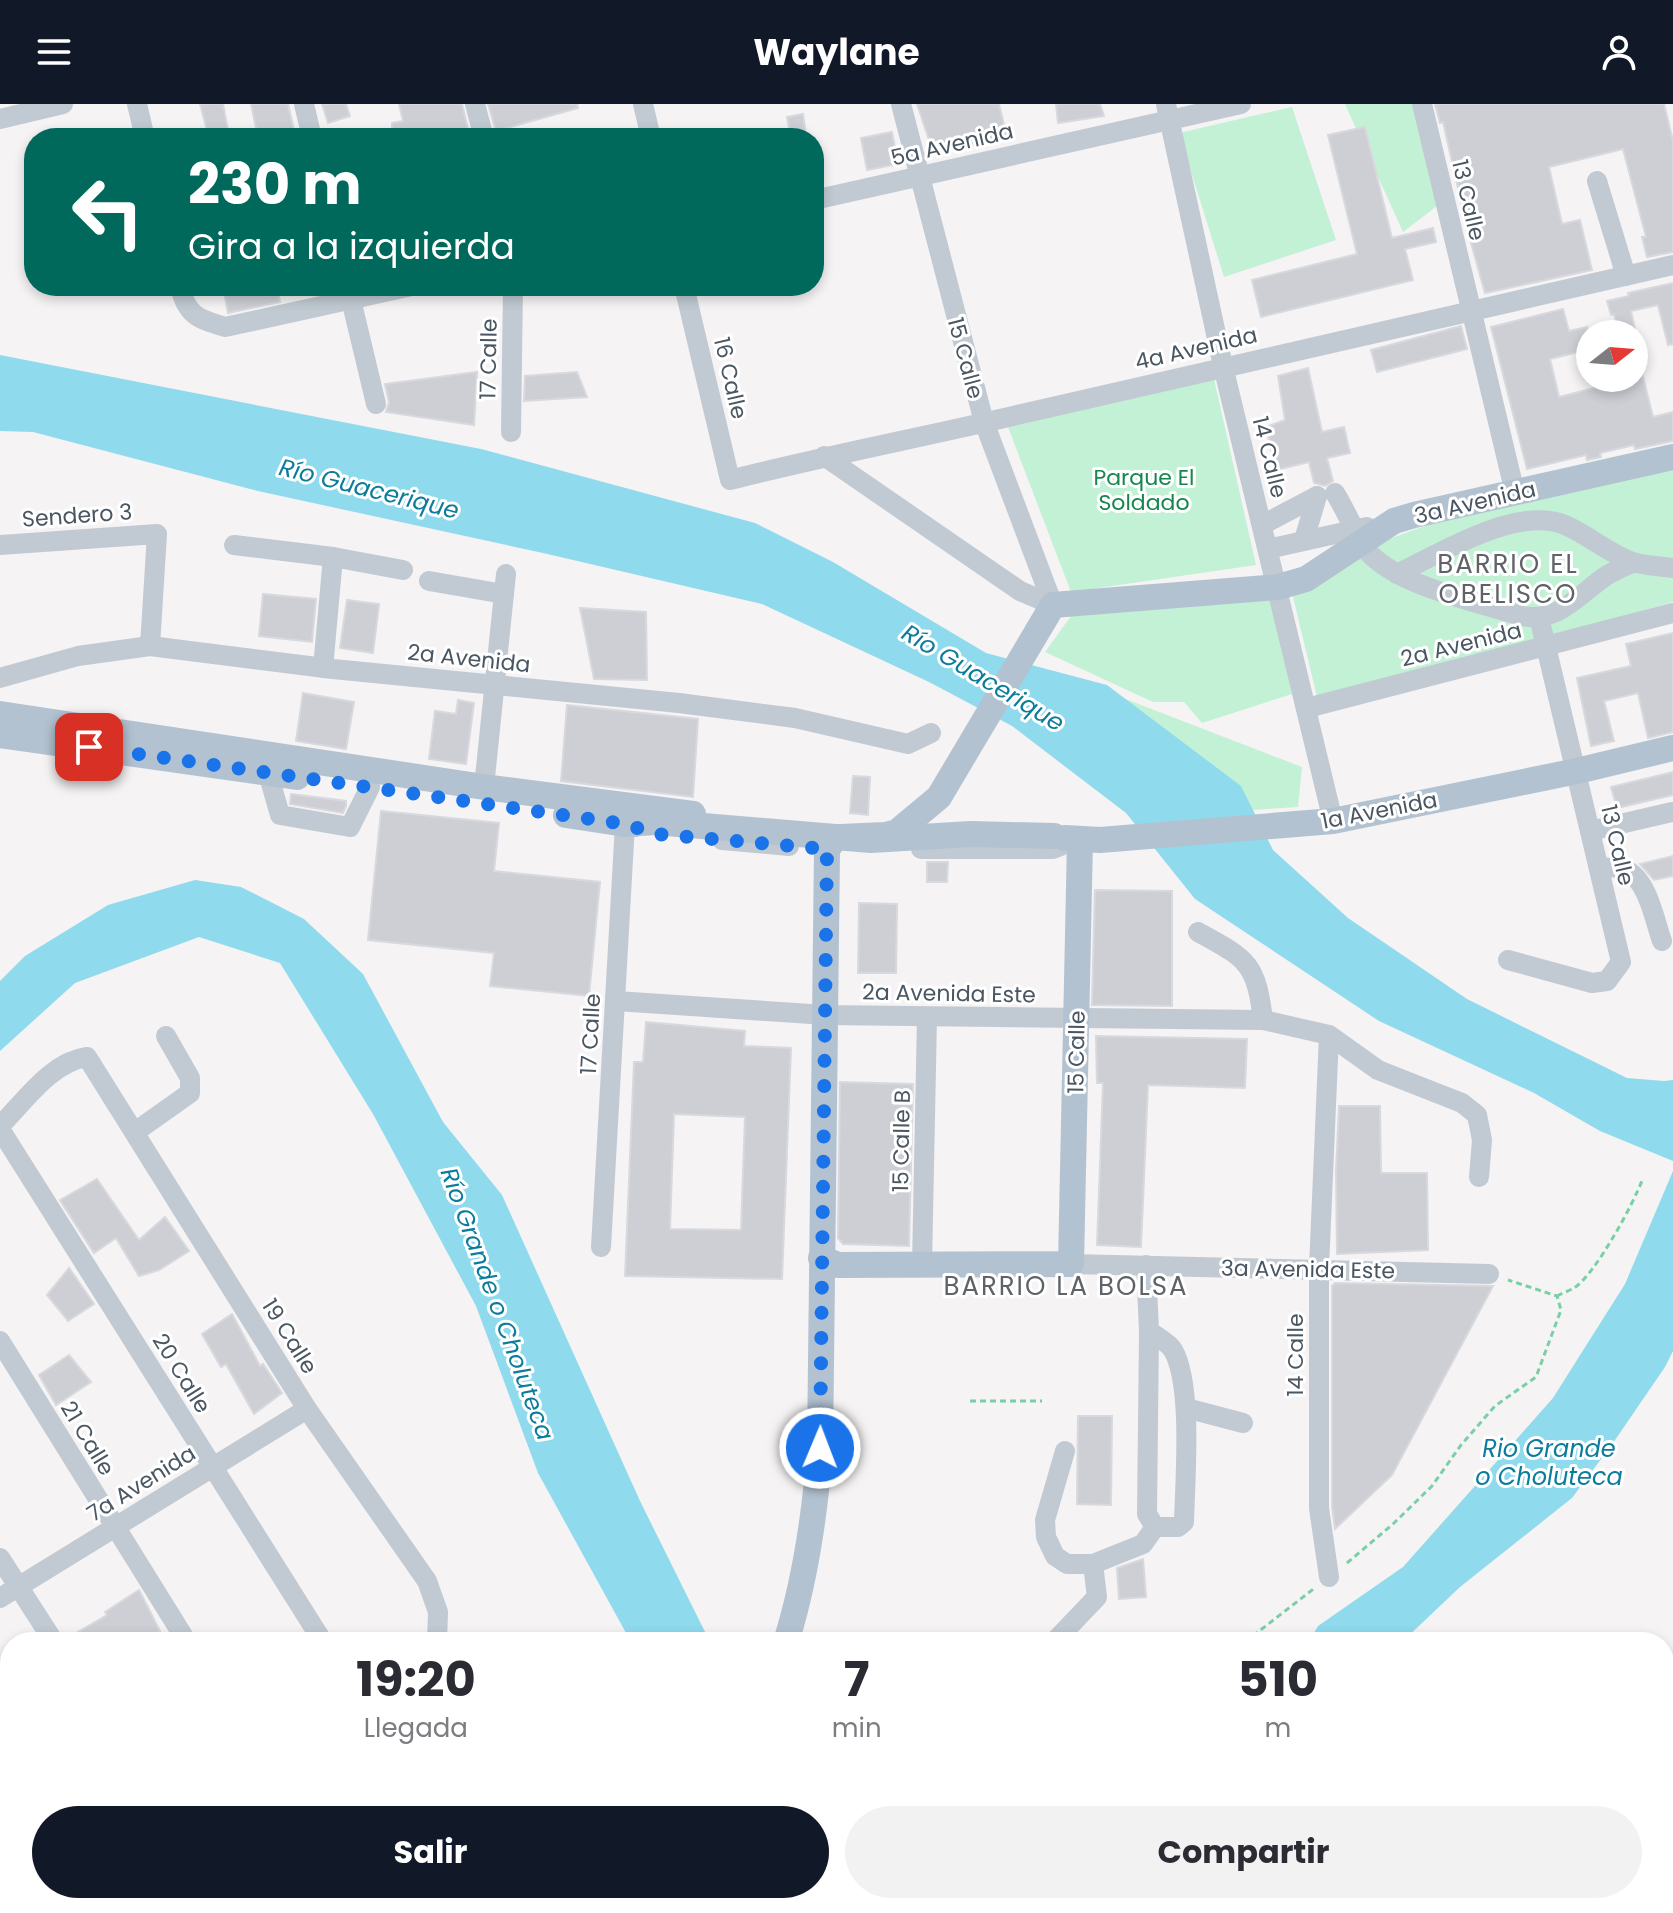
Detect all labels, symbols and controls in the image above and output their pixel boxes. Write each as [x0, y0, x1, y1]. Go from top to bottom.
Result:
text: Waylane [753, 27, 920, 78]
icon: menu [32, 30, 76, 74]
icon: person [1597, 30, 1641, 74]
street label: 5a Avenida [888, 115, 1016, 174]
text: 230 m [188, 145, 362, 224]
street label: 13 Calle [1444, 157, 1493, 244]
icon: left [56, 160, 160, 264]
text: Gira a la izquierda [188, 221, 515, 272]
street label: 15 Calle [940, 314, 991, 402]
street label: 17 Calle [472, 318, 505, 400]
street label: 4a Avenida [1132, 319, 1260, 378]
north arrow [1576, 320, 1648, 392]
map controls [1576, 320, 1648, 392]
street label: 16 Calle [706, 334, 755, 422]
street label: 14 Calle [1244, 413, 1295, 501]
water label: Río Guacerique [276, 450, 463, 527]
park label: Parque El Soldado [1094, 462, 1194, 518]
street label: 3a Avenida [1411, 473, 1539, 532]
street label: Sendero 3 [21, 496, 133, 535]
district label: BARRIO EL OBELISCO [1437, 546, 1579, 612]
street label: 2a Avenida [1397, 615, 1525, 674]
water label: Río Guacerique [896, 616, 1071, 739]
street label: 2a Avenida [406, 637, 532, 680]
pin [55, 713, 123, 781]
icon: arrive [67, 725, 111, 769]
street label: 1a Avenida [1318, 784, 1440, 837]
street label: 13 Calle [1593, 802, 1642, 889]
street label: 2a Avenida Este [862, 976, 1036, 1011]
street label: 17 Calle [573, 993, 608, 1075]
street label: 15 Calle [1060, 1010, 1093, 1094]
street label: 15 Calle B [885, 1090, 918, 1192]
water label: Río Grande o Choluteca [433, 1163, 562, 1445]
street label: 3a Avenida Este [1221, 1252, 1395, 1287]
district label: BARRIO LA BOLSA [944, 1268, 1188, 1304]
street label: 19 Calle [254, 1293, 325, 1380]
street label: 14 Calle [1280, 1313, 1311, 1397]
street label: 20 Calle [145, 1327, 218, 1419]
street label: 21 Calle [53, 1395, 122, 1481]
position arrow [778, 1406, 862, 1490]
water label: Rio Grande o Choluteca [1475, 1432, 1623, 1493]
street label: 7a Avenida [81, 1438, 202, 1529]
text: 19:20 [356, 1646, 476, 1713]
text: 7 [844, 1646, 870, 1713]
text: 510 [1238, 1646, 1318, 1713]
text: Llegada [364, 1710, 468, 1746]
text: min [832, 1710, 882, 1746]
text: m [1264, 1710, 1291, 1746]
button: Salir [32, 1806, 829, 1898]
button: Compartir [845, 1806, 1642, 1898]

